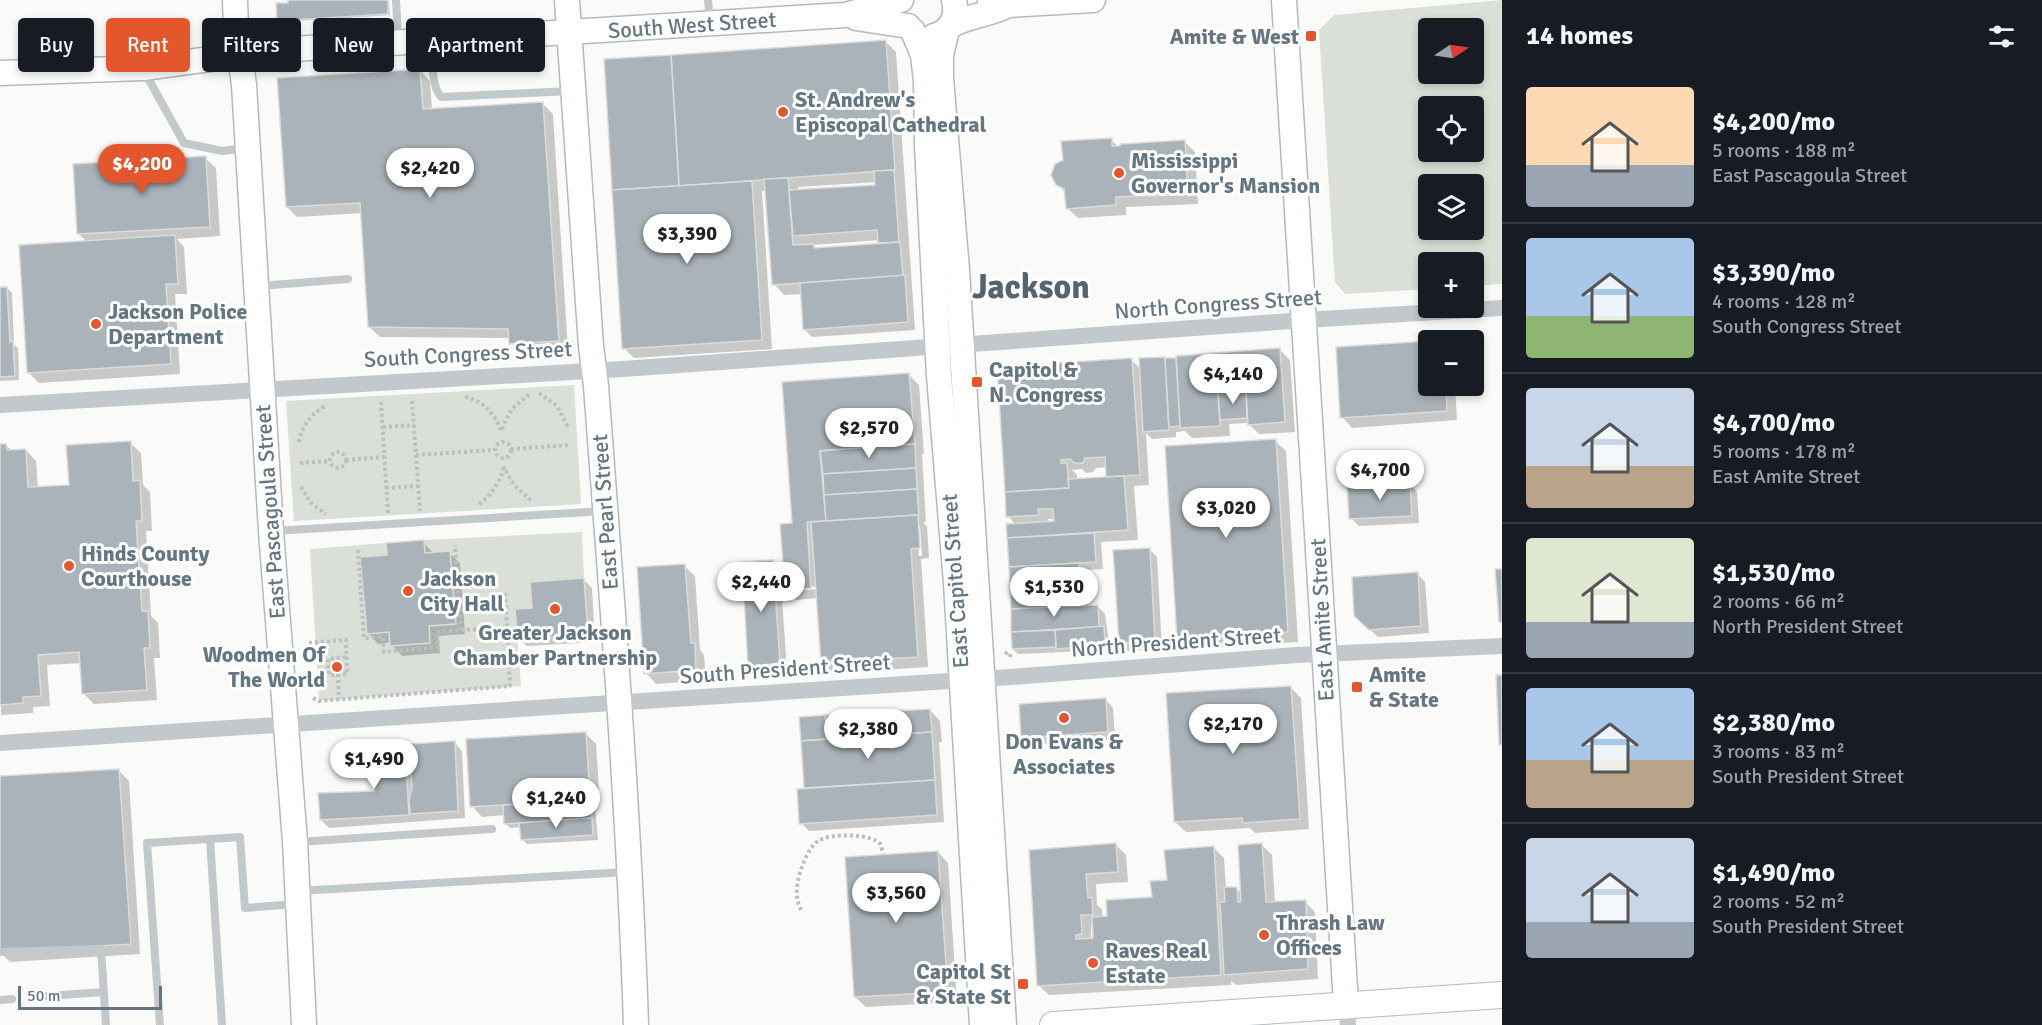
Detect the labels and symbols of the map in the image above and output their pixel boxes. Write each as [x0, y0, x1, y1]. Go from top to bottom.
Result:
street label: South West Street [607, 6, 777, 44]
north arrow [1418, 18, 1484, 84]
place label: Amite & West [1170, 23, 1299, 50]
marker: Amite & West [1304, 29, 1318, 43]
place label: St. Andrew's Episcopal Cathedral [795, 86, 987, 138]
marker: St. Andrew's Episcopal Cathedral [776, 105, 790, 119]
pin: $4,200 [93, 144, 191, 195]
place label: Mississippi Governor's Mansion [1131, 147, 1320, 199]
pin: $2,420 [381, 148, 479, 199]
marker: Mississippi Governor's Mansion [1112, 166, 1126, 180]
pin: $3,390 [638, 214, 736, 265]
district label: Jackson [972, 266, 1090, 308]
street label: North Congress Street [1113, 283, 1323, 325]
place label: Jackson Police Department [108, 298, 248, 350]
marker: Jackson Police Department [89, 317, 103, 331]
street label: South Congress Street [363, 335, 573, 373]
pin: $4,140 [1184, 354, 1282, 405]
place label: Capitol & N. Congress [989, 356, 1103, 408]
marker: Capitol & N. Congress [970, 375, 984, 389]
street label: East Pascagoula Street [249, 404, 291, 620]
pin: $2,570 [820, 408, 918, 459]
street label: East Pearl Street [586, 433, 624, 591]
pin: $4,700 [1331, 450, 1429, 501]
pin: $3,020 [1177, 488, 1275, 539]
street label: East Capitol Street [935, 492, 975, 669]
street label: East Amite Street [1304, 538, 1340, 702]
place label: Hinds County Courthouse [81, 540, 209, 592]
marker: Hinds County Courthouse [62, 559, 76, 573]
pin: $2,440 [712, 562, 810, 613]
place label: Jackson City Hall [420, 565, 504, 617]
pin: $1,530 [1005, 567, 1103, 618]
marker: Jackson City Hall [401, 584, 415, 598]
marker: Greater Jackson Chamber Partnership [548, 602, 562, 616]
place label: Greater Jackson Chamber Partnership [453, 619, 657, 671]
street label: North President Street [1070, 621, 1282, 663]
place label: Woodmen Of The World [203, 641, 326, 693]
street label: South President Street [679, 648, 892, 690]
marker: Woodmen Of The World [330, 660, 344, 674]
place label: Amite & State [1369, 661, 1439, 713]
marker: Amite & State [1350, 680, 1364, 694]
pin: $2,170 [1184, 704, 1282, 755]
pin: $2,380 [819, 709, 917, 760]
marker: Don Evans & Associates [1057, 711, 1071, 725]
place label: Don Evans & Associates [1005, 728, 1124, 780]
pin: $1,490 [325, 739, 423, 790]
pin: $1,240 [507, 778, 605, 829]
pin: $3,560 [847, 873, 945, 924]
place label: Thrash Law Offices [1276, 909, 1385, 961]
marker: Thrash Law Offices [1257, 928, 1271, 942]
place label: Raves Real Estate [1105, 937, 1208, 989]
marker: Raves Real Estate [1086, 956, 1100, 970]
place label: Capitol St & State St [916, 958, 1011, 1010]
marker: Capitol St & State St [1016, 977, 1030, 991]
scale bar [18, 983, 162, 1010]

